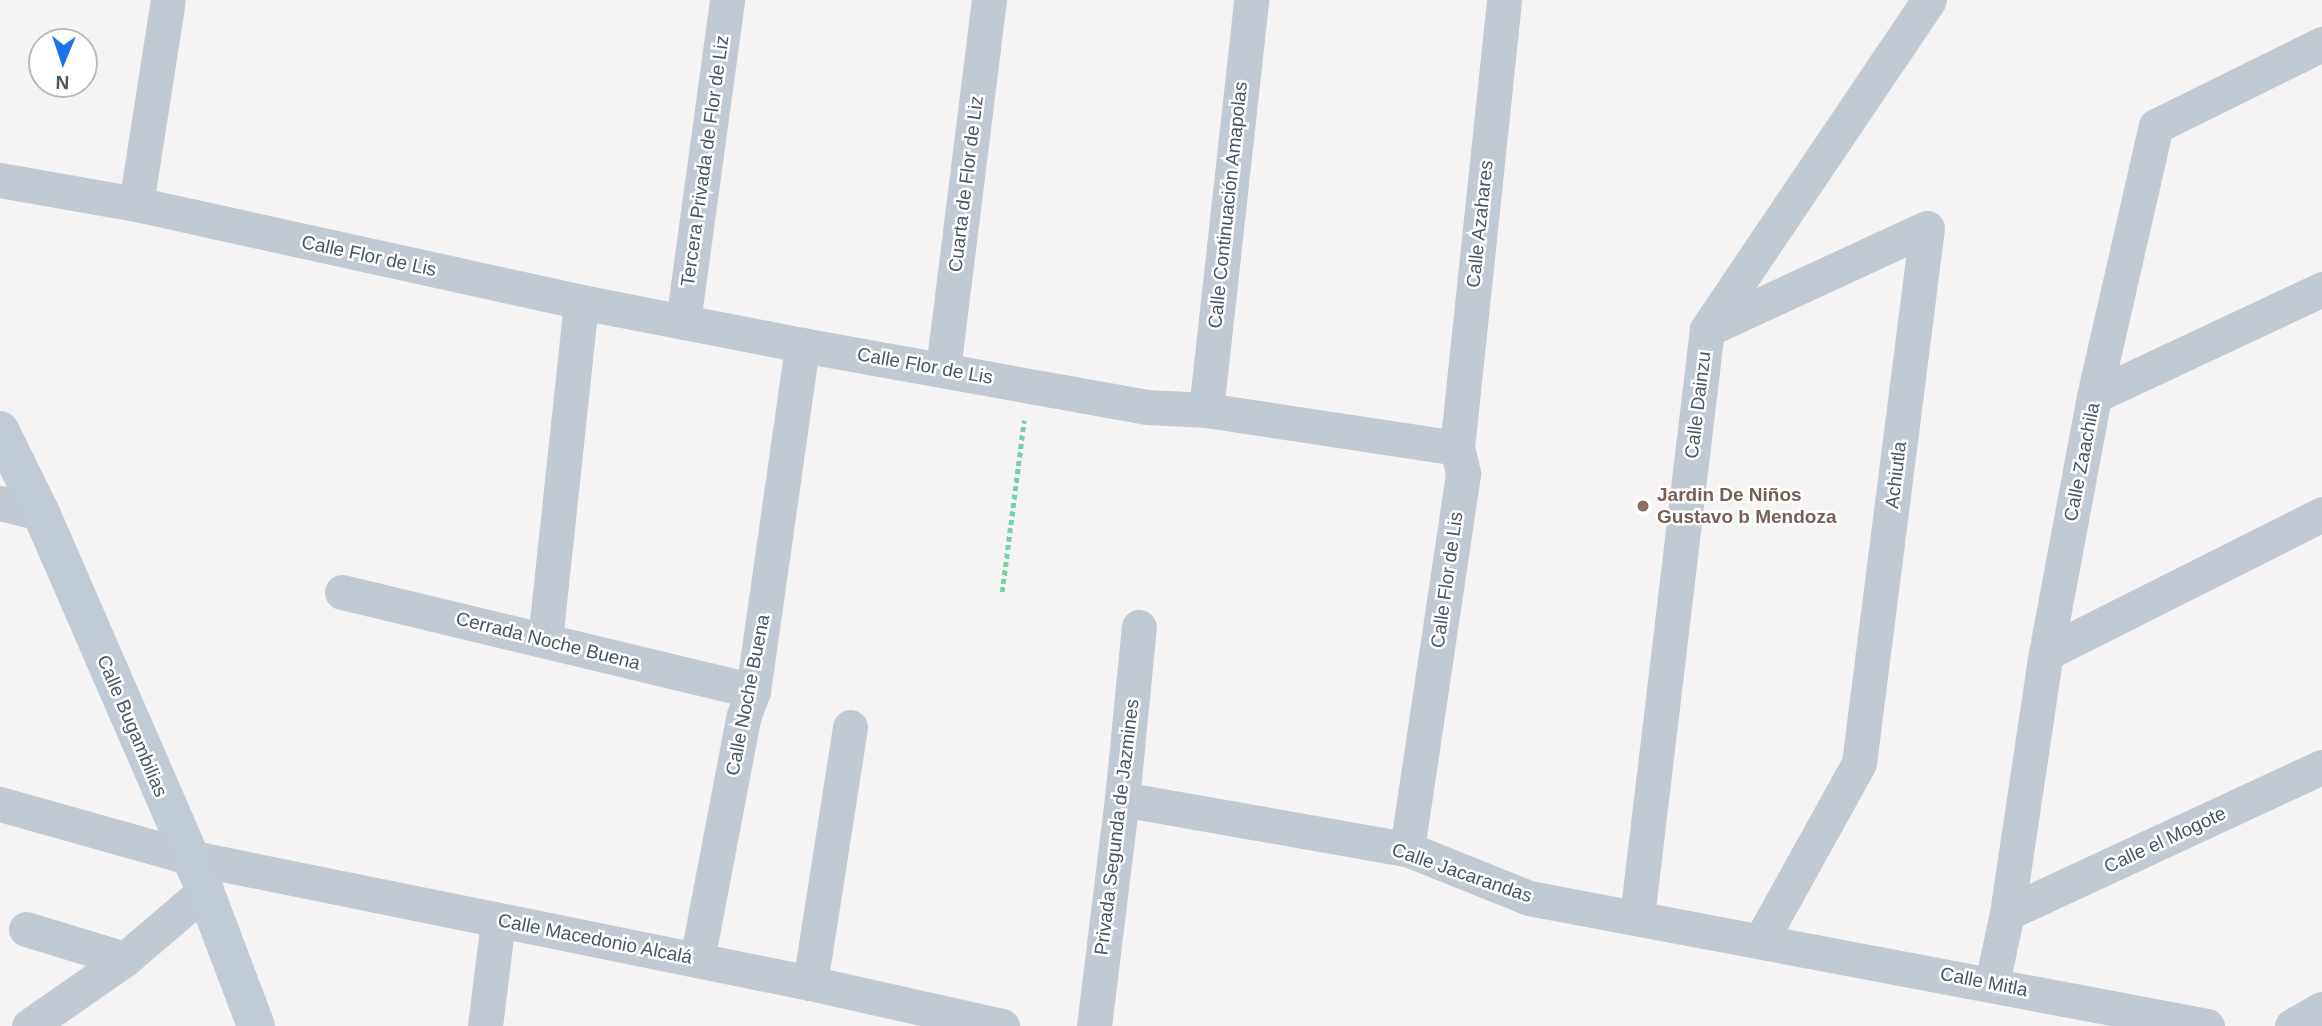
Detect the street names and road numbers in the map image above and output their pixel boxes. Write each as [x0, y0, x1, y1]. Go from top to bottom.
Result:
street label: Tercera Privada de Flor de Liz [676, 34, 734, 288]
street label: Calle Continuación Amapolas [1204, 80, 1252, 330]
street label: Cuarta de Flor de Liz [944, 95, 988, 273]
street label: Calle Azahares [1462, 159, 1498, 289]
street label: Calle Flor de Lis [299, 231, 439, 281]
street label: Calle Flor de Lis [855, 343, 995, 389]
street label: Calle Dainzu [1680, 350, 1716, 460]
street label: Calle Zaachila [2059, 401, 2105, 523]
street label: Achiutla [1881, 440, 1911, 510]
street label: Calle Flor de Lis [1426, 510, 1468, 650]
street label: Cerrada Noche Buena [454, 607, 642, 675]
street label: Calle Noche Buena [721, 612, 775, 778]
street label: Calle Bugambilias [92, 652, 172, 800]
street label: Privada Segunda de Jazmines [1090, 698, 1144, 956]
street label: Calle el Mogote [2100, 802, 2230, 878]
street label: Calle Jacarandas [1389, 838, 1535, 908]
street label: Calle Macedonio Alcalá [495, 909, 695, 969]
street label: Calle Mitla [1938, 962, 2030, 1002]

